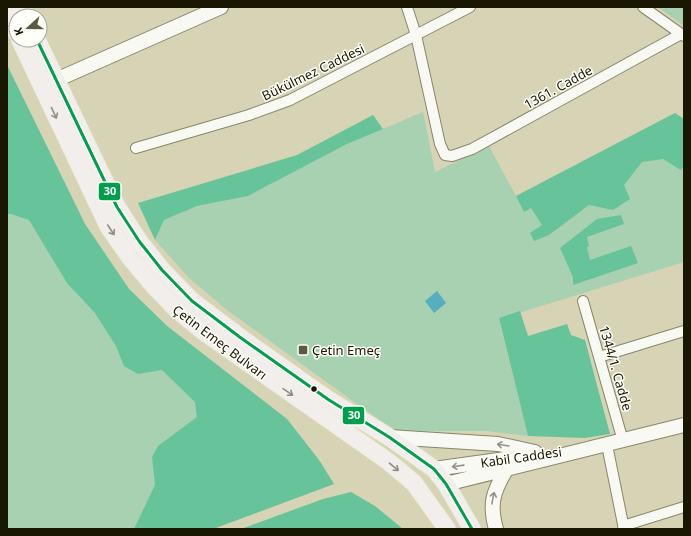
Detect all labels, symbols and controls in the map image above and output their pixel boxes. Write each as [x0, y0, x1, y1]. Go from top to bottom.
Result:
north arrow [8, 8, 48, 48]
text: K [10, 25, 27, 38]
street label: Bükülmez Caddesi [259, 39, 367, 105]
street label: 1361. Cadde [521, 61, 595, 113]
one-way arrow [51, 107, 58, 119]
line badge: 30 [98, 182, 121, 201]
text: 30 [104, 183, 116, 198]
one-way arrow [107, 224, 115, 235]
street label: Çetin Emeç Bulvarı [169, 301, 271, 383]
street label: 1344/1. Cadde [595, 323, 637, 413]
place label: Çetin Emeç [312, 341, 380, 359]
marker: Çetin Emeç [297, 344, 309, 356]
unlabelled marker [309, 384, 319, 394]
one-way arrow [282, 388, 293, 396]
line badge: 30 [342, 406, 365, 425]
text: 30 [348, 407, 360, 422]
one-way arrow [497, 441, 510, 449]
street label: Kabil Caddesi [479, 442, 563, 472]
one-way arrow [389, 462, 400, 471]
one-way arrow [452, 462, 465, 470]
one-way arrow [490, 492, 498, 505]

